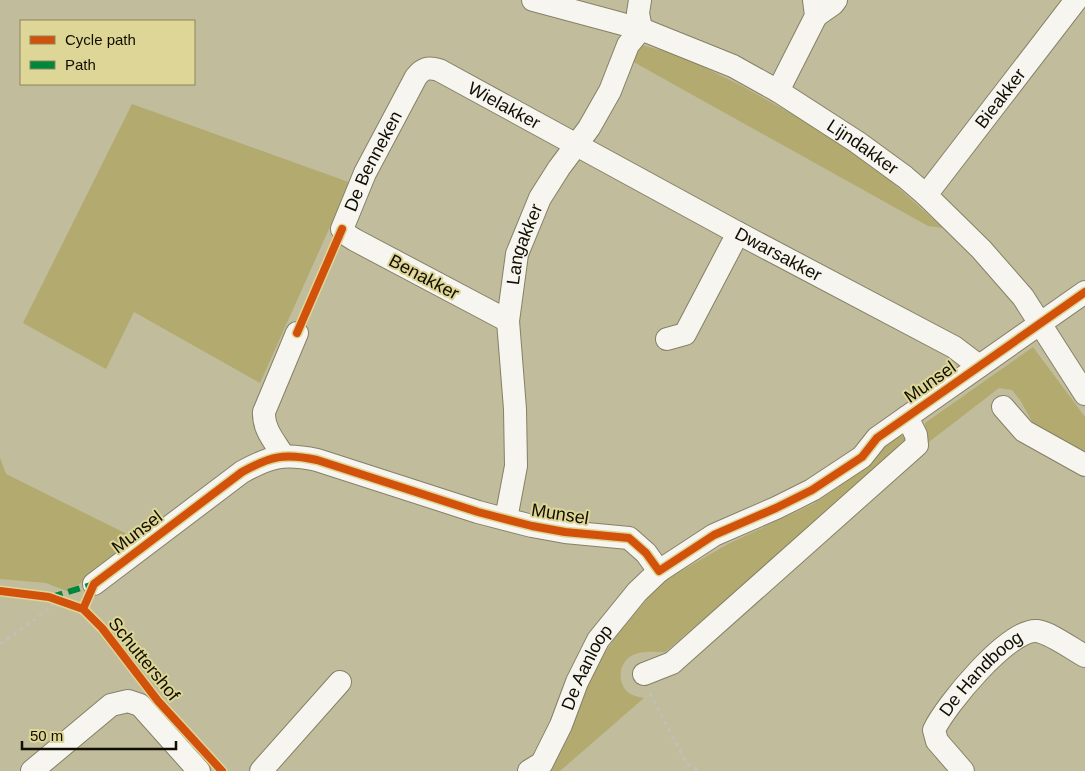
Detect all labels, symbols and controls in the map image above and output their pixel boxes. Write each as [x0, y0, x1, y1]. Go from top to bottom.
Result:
legend [20, 20, 195, 85]
text: Cycle path [65, 31, 136, 48]
text: Path [65, 56, 96, 73]
street label: Bieakker [971, 64, 1030, 132]
street label: Wielakker [465, 78, 544, 133]
street label: De Benneken [340, 108, 406, 214]
street label: Lijndakker [823, 115, 902, 179]
street label: Langakker [503, 201, 546, 286]
street label: Dwarsakker [732, 223, 825, 285]
street label: Benakker [386, 250, 462, 304]
street label: Munsel [900, 357, 960, 407]
street label: Munsel [530, 500, 590, 528]
street label: Munsel [108, 507, 166, 557]
street label: Schuttershof [104, 613, 184, 705]
street label: De Aanloop [557, 621, 616, 713]
street label: De Handboog [935, 627, 1026, 720]
scale bar [22, 718, 176, 750]
text: 50 m [30, 727, 63, 744]

